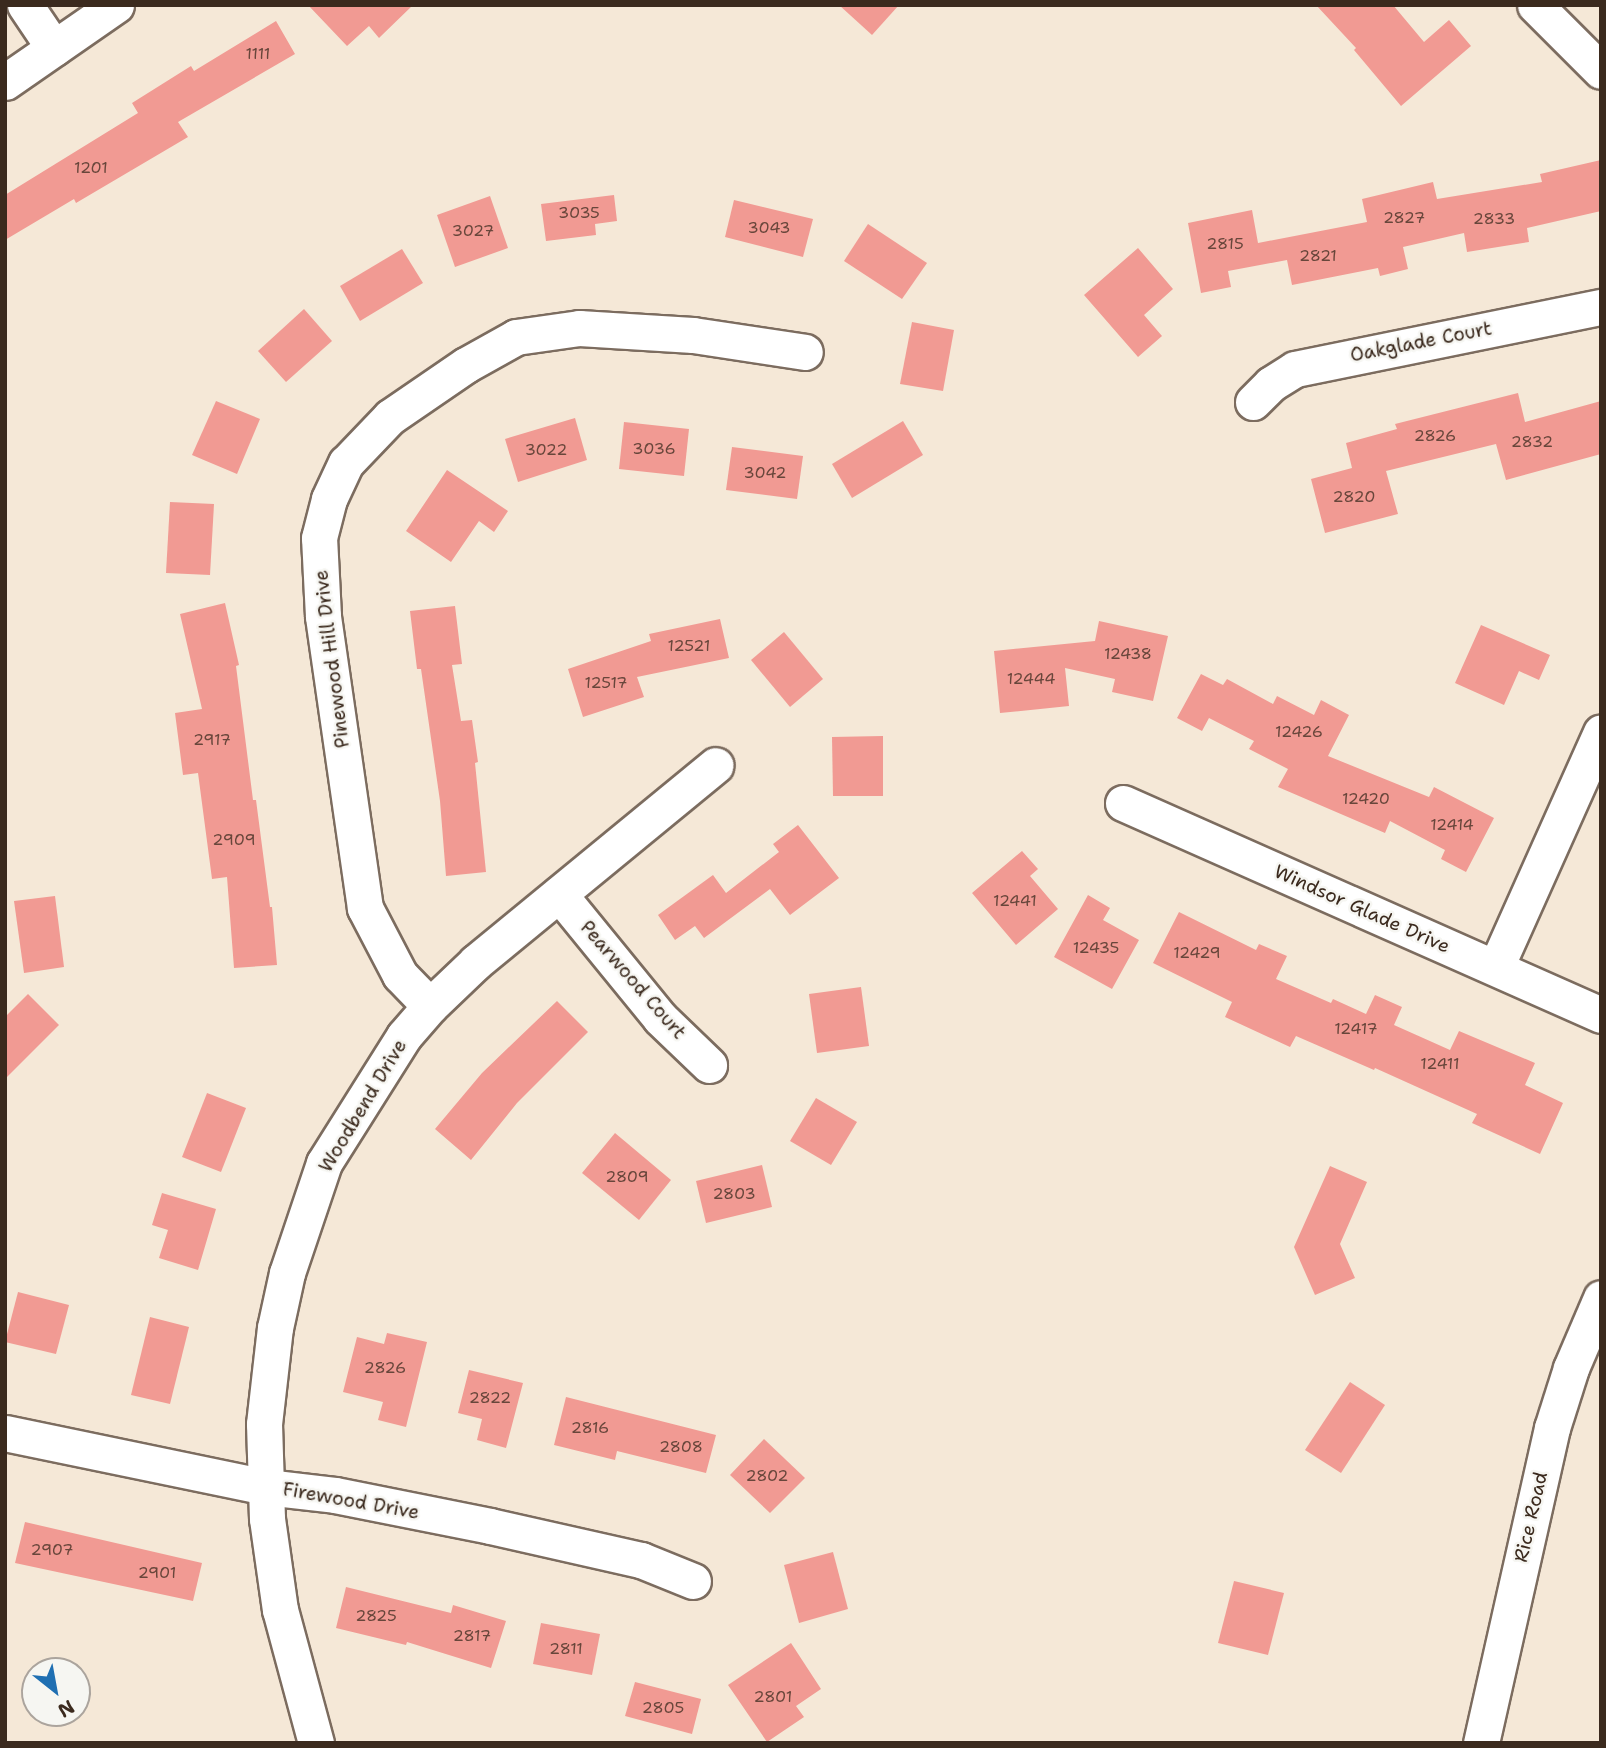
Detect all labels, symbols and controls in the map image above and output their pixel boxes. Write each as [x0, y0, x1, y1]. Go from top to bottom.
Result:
house number: 1111 [245, 44, 271, 64]
house number: 1201 [74, 158, 108, 178]
house number: 3035 [558, 203, 600, 223]
house number: 2827 [1383, 208, 1425, 228]
house number: 2833 [1473, 209, 1515, 229]
house number: 3043 [748, 218, 790, 238]
house number: 3027 [452, 221, 494, 241]
house number: 2815 [1206, 234, 1244, 254]
house number: 2821 [1299, 246, 1337, 266]
street label: Oakglade Court [1348, 317, 1494, 367]
house number: 2826 [1414, 426, 1456, 446]
house number: 2832 [1511, 432, 1553, 452]
house number: 3036 [632, 439, 676, 459]
house number: 3022 [525, 440, 567, 460]
house number: 3042 [744, 463, 786, 483]
house number: 2820 [1333, 487, 1375, 507]
street label: Pinewood Hill Drive [310, 569, 354, 749]
house number: 12521 [668, 636, 710, 656]
house number: 12438 [1104, 644, 1152, 664]
house number: 12444 [1007, 669, 1055, 689]
house number: 12517 [585, 673, 627, 693]
house number: 12426 [1275, 722, 1323, 742]
house number: 2917 [193, 730, 231, 750]
house number: 12420 [1342, 789, 1390, 809]
house number: 12414 [1430, 815, 1474, 835]
house number: 2909 [212, 830, 256, 850]
street label: Windsor Glade Drive [1271, 860, 1453, 958]
house number: 12441 [993, 891, 1037, 911]
street label: Pearwood Court [575, 916, 691, 1044]
house number: 12435 [1073, 938, 1119, 958]
house number: 12429 [1173, 943, 1221, 963]
house number: 12417 [1334, 1019, 1378, 1039]
street label: Woodbend Drive [314, 1035, 412, 1177]
house number: 12411 [1420, 1054, 1460, 1074]
house number: 2809 [605, 1167, 649, 1187]
house number: 2803 [712, 1184, 756, 1204]
house number: 2826 [364, 1358, 406, 1378]
house number: 2822 [469, 1388, 511, 1408]
house number: 2816 [571, 1418, 609, 1438]
house number: 2808 [659, 1437, 703, 1457]
house number: 2802 [745, 1466, 789, 1486]
street label: Rice Road [1510, 1469, 1552, 1565]
street label: Firewood Drive [281, 1478, 421, 1524]
house number: 2907 [31, 1540, 73, 1560]
house number: 2901 [138, 1563, 176, 1583]
house number: 2825 [355, 1606, 397, 1626]
house number: 2817 [453, 1626, 491, 1646]
house number: 2811 [549, 1639, 583, 1659]
north arrow [21, 1657, 91, 1727]
house number: 2801 [754, 1687, 792, 1707]
text: N [53, 1694, 79, 1723]
house number: 2805 [642, 1698, 684, 1718]

